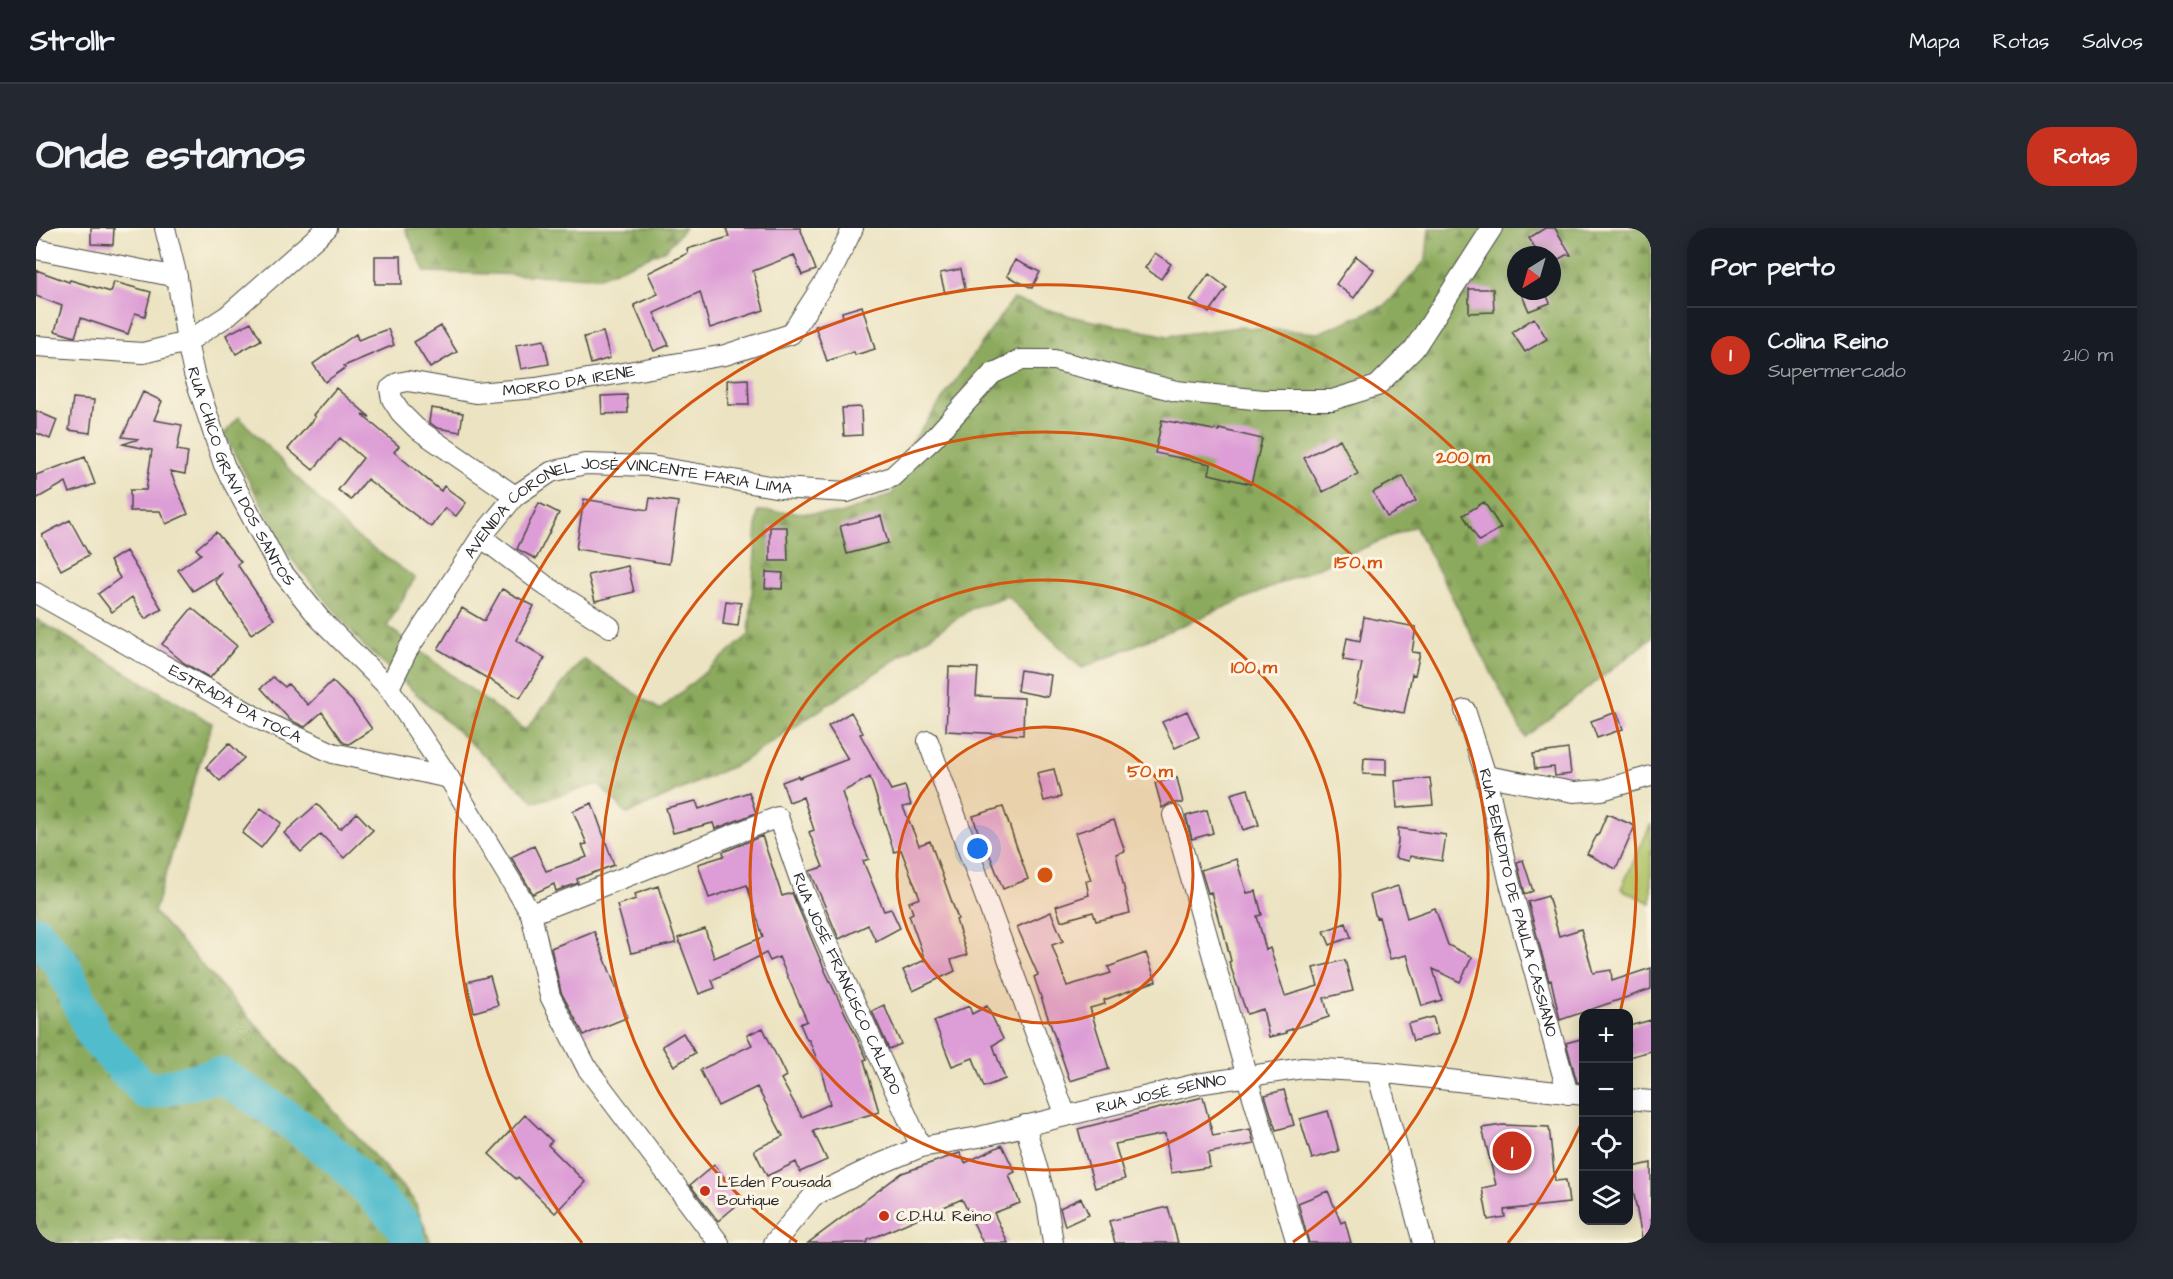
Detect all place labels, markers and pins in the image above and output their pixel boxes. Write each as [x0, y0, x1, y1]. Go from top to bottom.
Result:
centre of rings [1035, 865, 1055, 885]
pin: 1 [1492, 1128, 1532, 1174]
place label: L'Eden Pousada Boutique [717, 1171, 831, 1211]
marker: L'Eden Pousada Boutique [698, 1184, 712, 1198]
place label: C.D.H.U. Reino [896, 1205, 991, 1227]
marker: C.D.H.U. Reino [877, 1209, 891, 1223]

